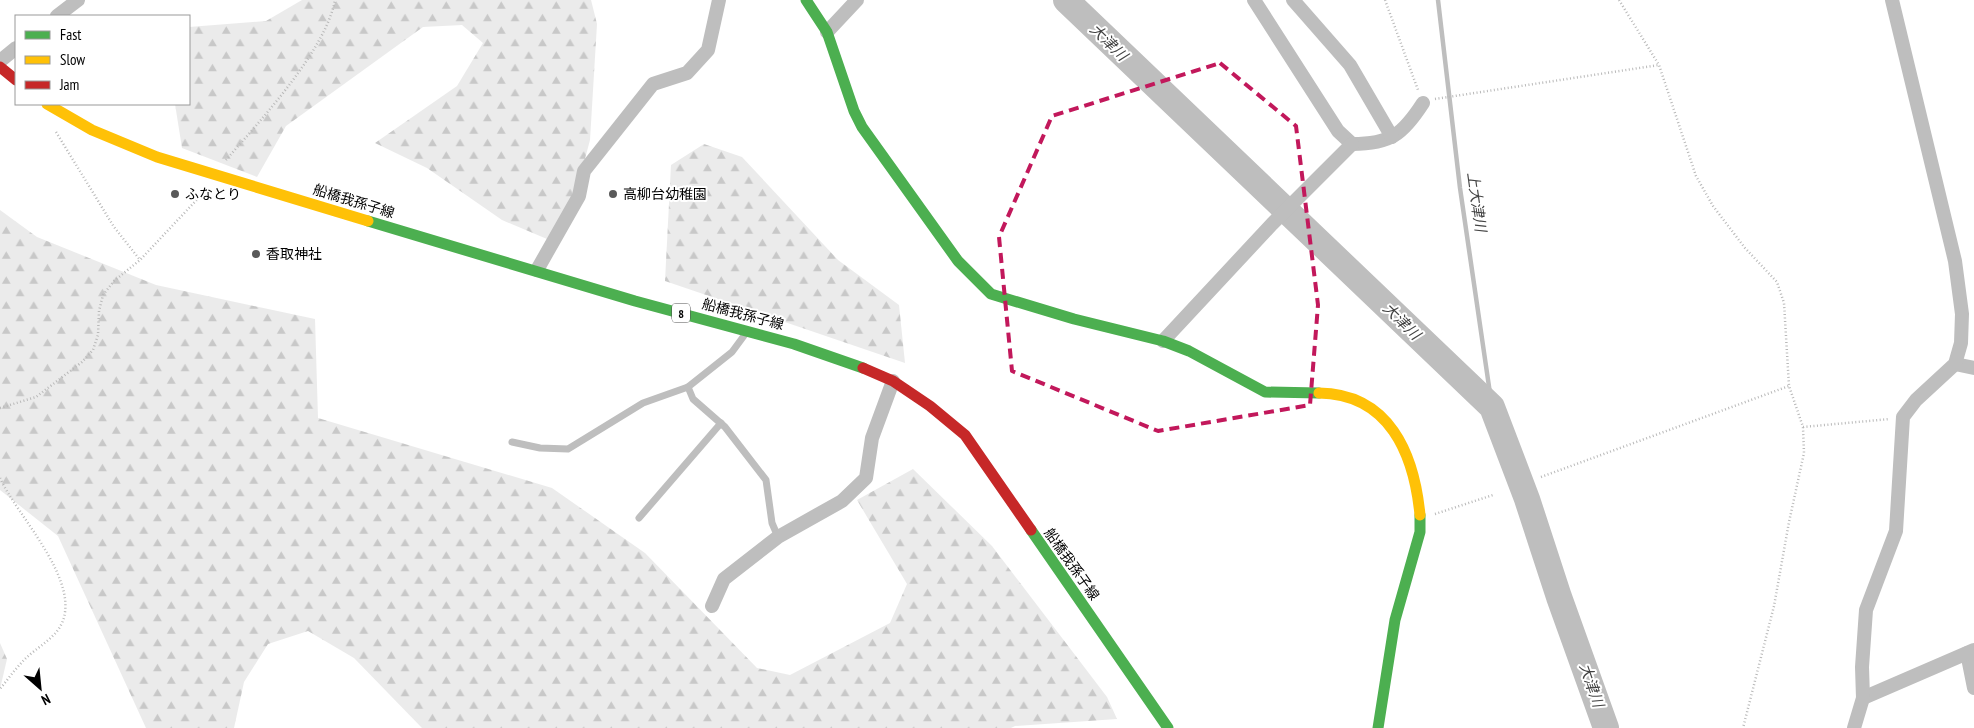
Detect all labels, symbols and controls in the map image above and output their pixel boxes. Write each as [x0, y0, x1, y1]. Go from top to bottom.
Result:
legend [15, 15, 190, 105]
water label: 大津川 [1086, 20, 1133, 66]
text: Fast [60, 25, 81, 44]
text: Slow [60, 50, 85, 69]
text: Jam [59, 75, 79, 94]
water label: 上大津川 [1463, 171, 1491, 235]
street label: 船橋我孫子線 [311, 180, 397, 222]
place label: ふなとり [185, 185, 241, 203]
place label: 高柳台幼稚園 [623, 185, 707, 203]
marker: ふなとり [169, 188, 181, 200]
marker: 高柳台幼稚園 [607, 188, 619, 200]
place label: 香取神社 [266, 245, 322, 263]
marker: 香取神社 [250, 248, 262, 260]
street label: 船橋我孫子線 [700, 294, 786, 334]
water label: 大津川 [1379, 299, 1426, 345]
road number: 8 [672, 304, 690, 322]
street label: 船橋我孫子線 [1041, 524, 1103, 604]
water label: 大津川 [1576, 661, 1609, 711]
north arrow [15, 663, 65, 713]
text: N [38, 690, 53, 709]

